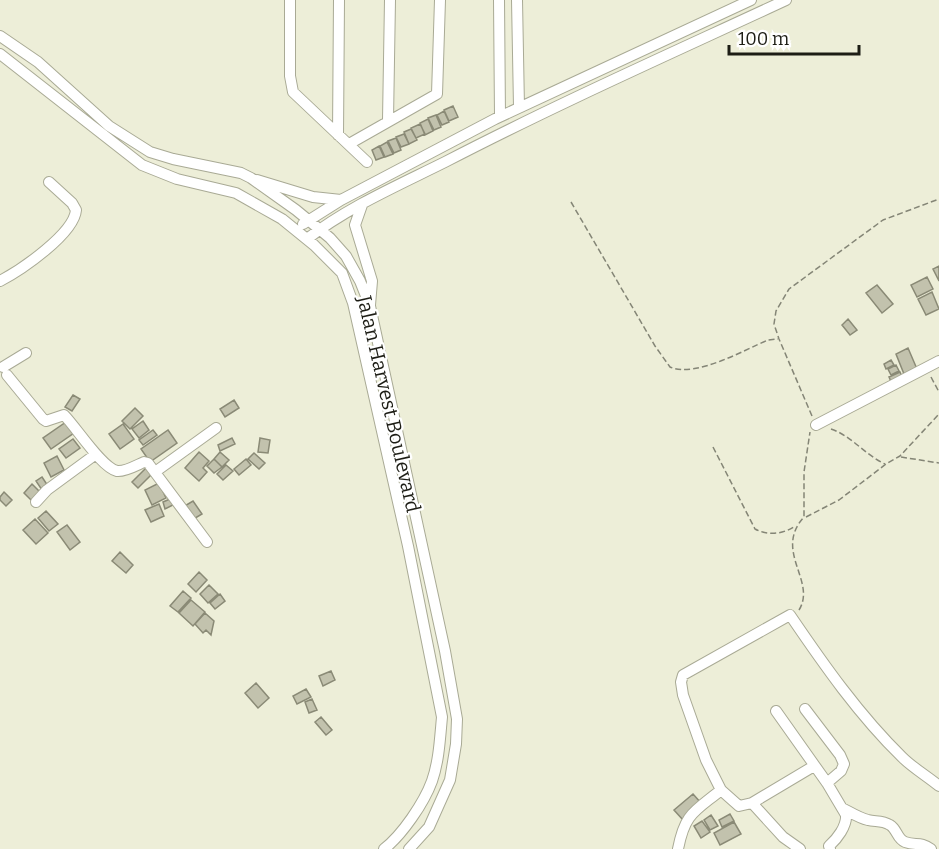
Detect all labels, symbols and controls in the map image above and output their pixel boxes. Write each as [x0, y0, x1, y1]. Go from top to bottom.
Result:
scale bar [729, 18, 860, 56]
text: 100 m [738, 28, 789, 50]
street label: Jalan Harvest Boulevard [352, 292, 426, 515]

